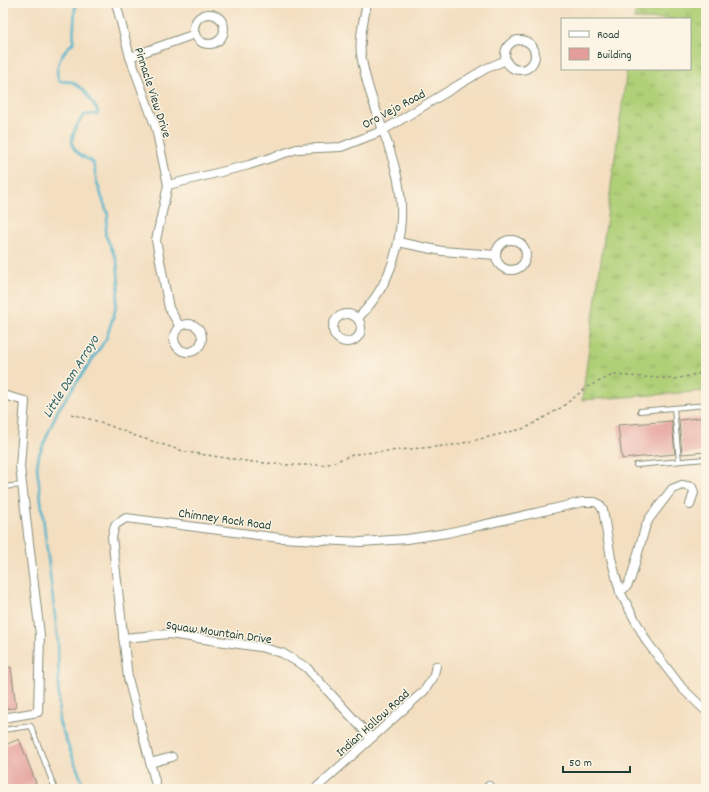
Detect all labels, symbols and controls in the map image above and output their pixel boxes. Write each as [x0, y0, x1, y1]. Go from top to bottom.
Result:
legend [561, 18, 691, 70]
text: Road [597, 27, 619, 44]
street label: Pinnacle View Drive [128, 45, 175, 141]
text: Building [597, 47, 632, 64]
street label: Oro Vejo Road [359, 86, 429, 135]
water label: Little Dam Arroyo [38, 331, 106, 422]
street label: Chimney Rock Road [177, 505, 272, 536]
street label: Squaw Mountain Drive [164, 617, 273, 650]
street label: Indian Hollow Road [333, 685, 415, 762]
scale bar [563, 748, 630, 774]
text: 50 m [569, 755, 592, 772]

